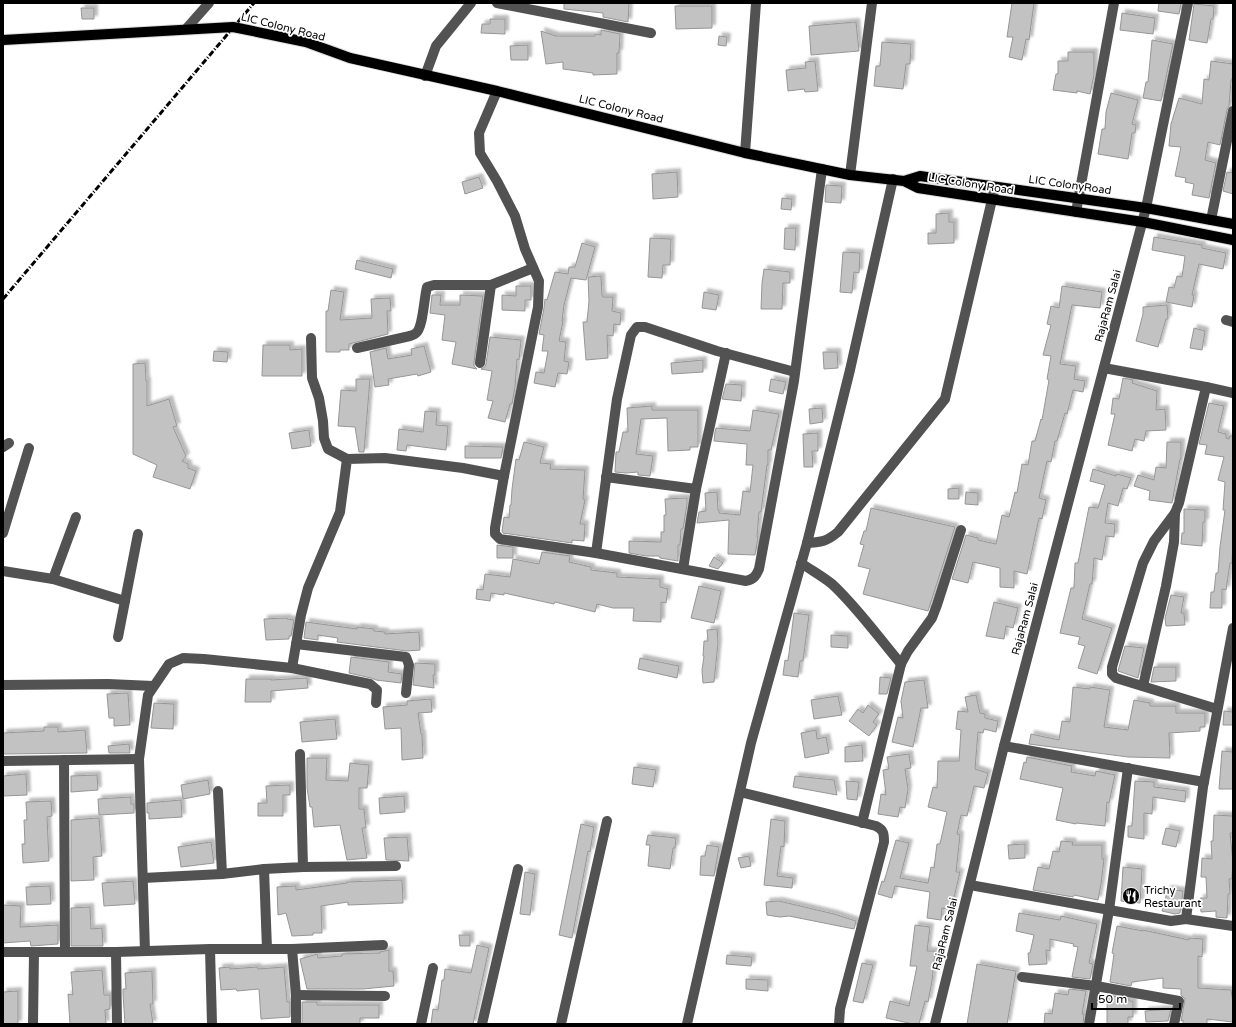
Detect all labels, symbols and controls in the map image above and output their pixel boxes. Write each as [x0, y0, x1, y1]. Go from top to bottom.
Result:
street label: LIC Colony Road [239, 10, 327, 44]
street label: LIC Colony Road [577, 92, 665, 126]
street label: LIC Colony Road [927, 171, 1015, 197]
street label: LIC ColonyRoad [1028, 173, 1112, 197]
street label: RajaRam Salai [1092, 268, 1124, 344]
street label: RajaRam Salai [1009, 581, 1041, 657]
place label: Trichy Restaurant [1144, 884, 1202, 910]
restaurant icon: Trichy Restaurant [1121, 886, 1141, 906]
street label: RajaRam Salai [930, 896, 960, 972]
scale bar [1092, 985, 1180, 1011]
text: 50 m [1098, 992, 1127, 1006]

